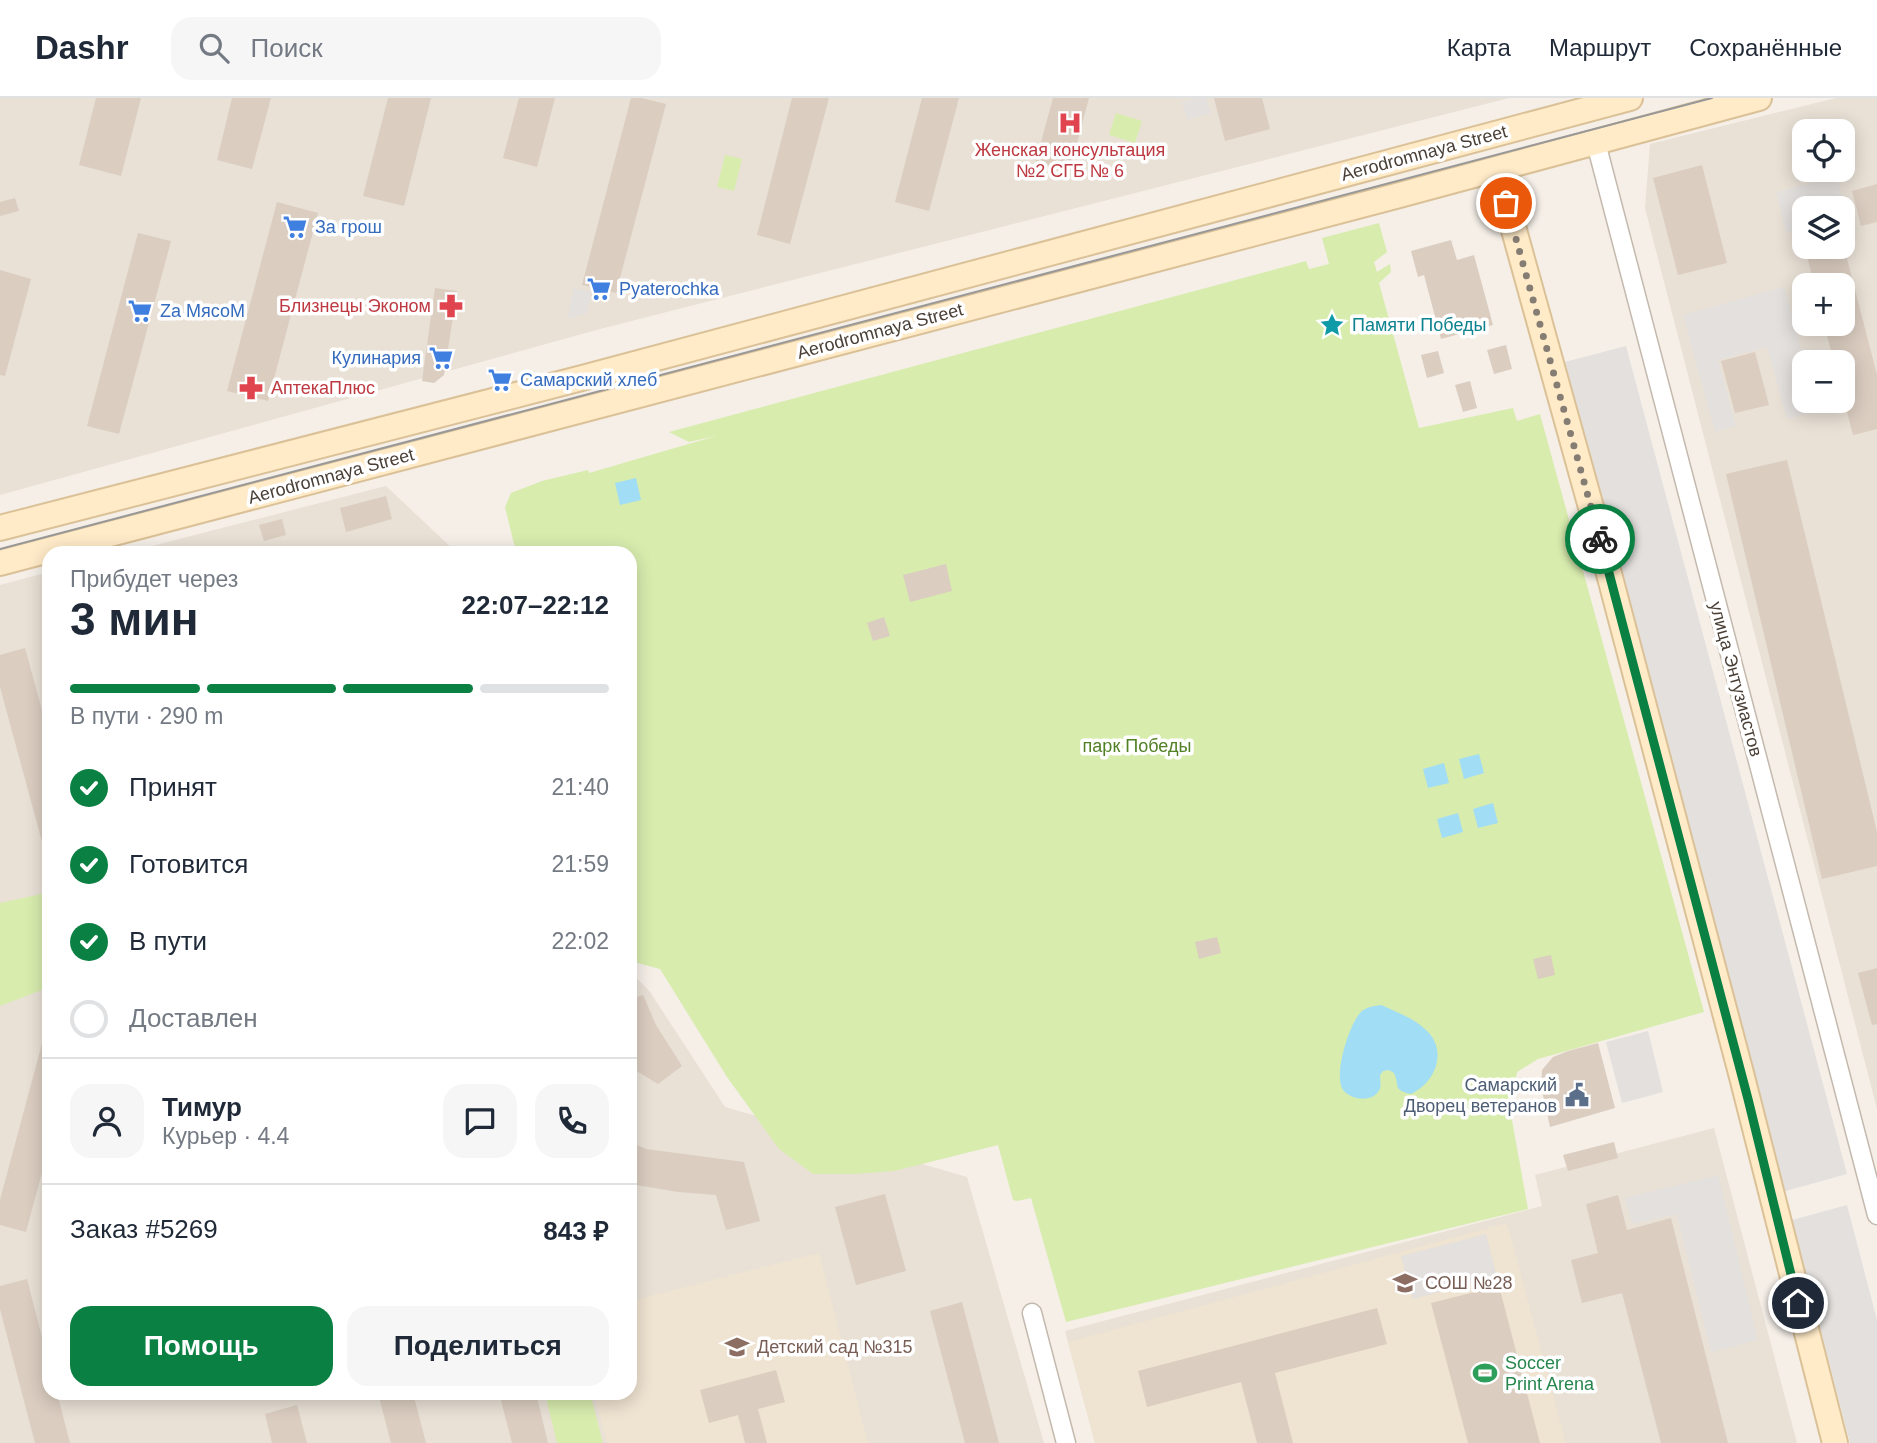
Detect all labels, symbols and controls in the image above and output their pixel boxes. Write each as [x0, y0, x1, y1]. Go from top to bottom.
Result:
search box [171, 17, 661, 80]
text: Dashr [35, 29, 129, 66]
icon: search [195, 29, 233, 67]
text: Поиск [251, 33, 323, 63]
text: Карта [1447, 34, 1511, 61]
text: Маршрут [1549, 34, 1651, 61]
text: Сохранённые [1689, 34, 1842, 61]
hospital icon: Женская консультация №2 СГБ № 6 [1056, 109, 1084, 137]
map controls [1792, 119, 1855, 413]
button: locate [1792, 119, 1855, 182]
street label: Aerodromnaya Street [1339, 121, 1509, 185]
place label: Женская консультация №2 СГБ № 6 [975, 140, 1165, 181]
pin [1476, 173, 1536, 233]
icon: bag [1487, 184, 1525, 222]
button: layers [1792, 196, 1855, 259]
supermarket icon: За грош [281, 213, 309, 241]
place label: За грош [315, 217, 382, 237]
button: + [1792, 273, 1855, 336]
supermarket icon: Pyaterochka [585, 275, 613, 303]
place label: Pyaterochka [619, 279, 720, 299]
pharmacy icon: Близнецы Эконом [437, 292, 465, 320]
place label: Близнецы Эконом [279, 296, 431, 316]
supermarket icon: Za МясоМ [126, 297, 154, 325]
street label: Aerodromnaya Street [795, 299, 965, 363]
place label: Za МясоМ [160, 301, 245, 321]
place icon: Памяти Победы [1318, 311, 1346, 339]
place label: Памяти Победы [1352, 315, 1486, 335]
supermarket icon: Кулинария [427, 344, 455, 372]
place label: Кулинария [332, 348, 421, 368]
button: − [1792, 350, 1855, 413]
supermarket icon: Самарский хлеб [486, 366, 514, 394]
place label: Самарский хлеб [520, 370, 657, 390]
pharmacy icon: АптекаПлюс [237, 374, 265, 402]
place label: АптекаПлюс [271, 378, 375, 398]
street label: Aerodromnaya Street [246, 444, 416, 508]
courier [1565, 504, 1635, 574]
icon: bike [1581, 520, 1619, 558]
text: Прибудет через [70, 566, 238, 592]
text: 22:07–22:12 [462, 590, 609, 620]
text: 3 мин [70, 593, 198, 645]
street label: улица Энтузиастов [1706, 599, 1766, 759]
text: В пути · 290 m [70, 703, 223, 729]
park label: парк Победы [1083, 736, 1191, 756]
icon: check [70, 769, 108, 807]
text: Принят [129, 772, 217, 802]
text: 21:40 [551, 774, 609, 800]
icon: check [70, 846, 108, 884]
text: Готовится [129, 849, 248, 879]
text: 21:59 [551, 851, 609, 877]
icon: check [70, 923, 108, 961]
text: В пути [129, 926, 207, 956]
text: 22:02 [551, 928, 609, 954]
text: Доставлен [129, 1003, 258, 1033]
place label: Самарский Дворец ветеранов [1404, 1075, 1557, 1116]
public building icon: Самарский Дворец ветеранов [1563, 1081, 1591, 1109]
button: person [70, 1084, 144, 1158]
button: chat [443, 1084, 517, 1158]
button: phone [535, 1084, 609, 1158]
text: Тимур [162, 1092, 242, 1122]
text: Курьер · 4.4 [162, 1123, 289, 1149]
text: Заказ #5269 [70, 1214, 218, 1244]
text: 843 ₽ [543, 1216, 609, 1246]
school or university icon: СОШ №28 [1391, 1269, 1419, 1297]
place label: СОШ №28 [1425, 1273, 1512, 1293]
pin [1768, 1273, 1828, 1333]
icon: home [1779, 1284, 1817, 1322]
button: Помощь [70, 1306, 333, 1386]
button: Поделиться [347, 1306, 609, 1386]
school or university icon: Детский сад №315 [723, 1333, 751, 1361]
place label: Детский сад №315 [757, 1337, 913, 1357]
place label: Soccer Print Arena [1505, 1353, 1595, 1394]
sports icon: Soccer Print Arena [1471, 1359, 1499, 1387]

